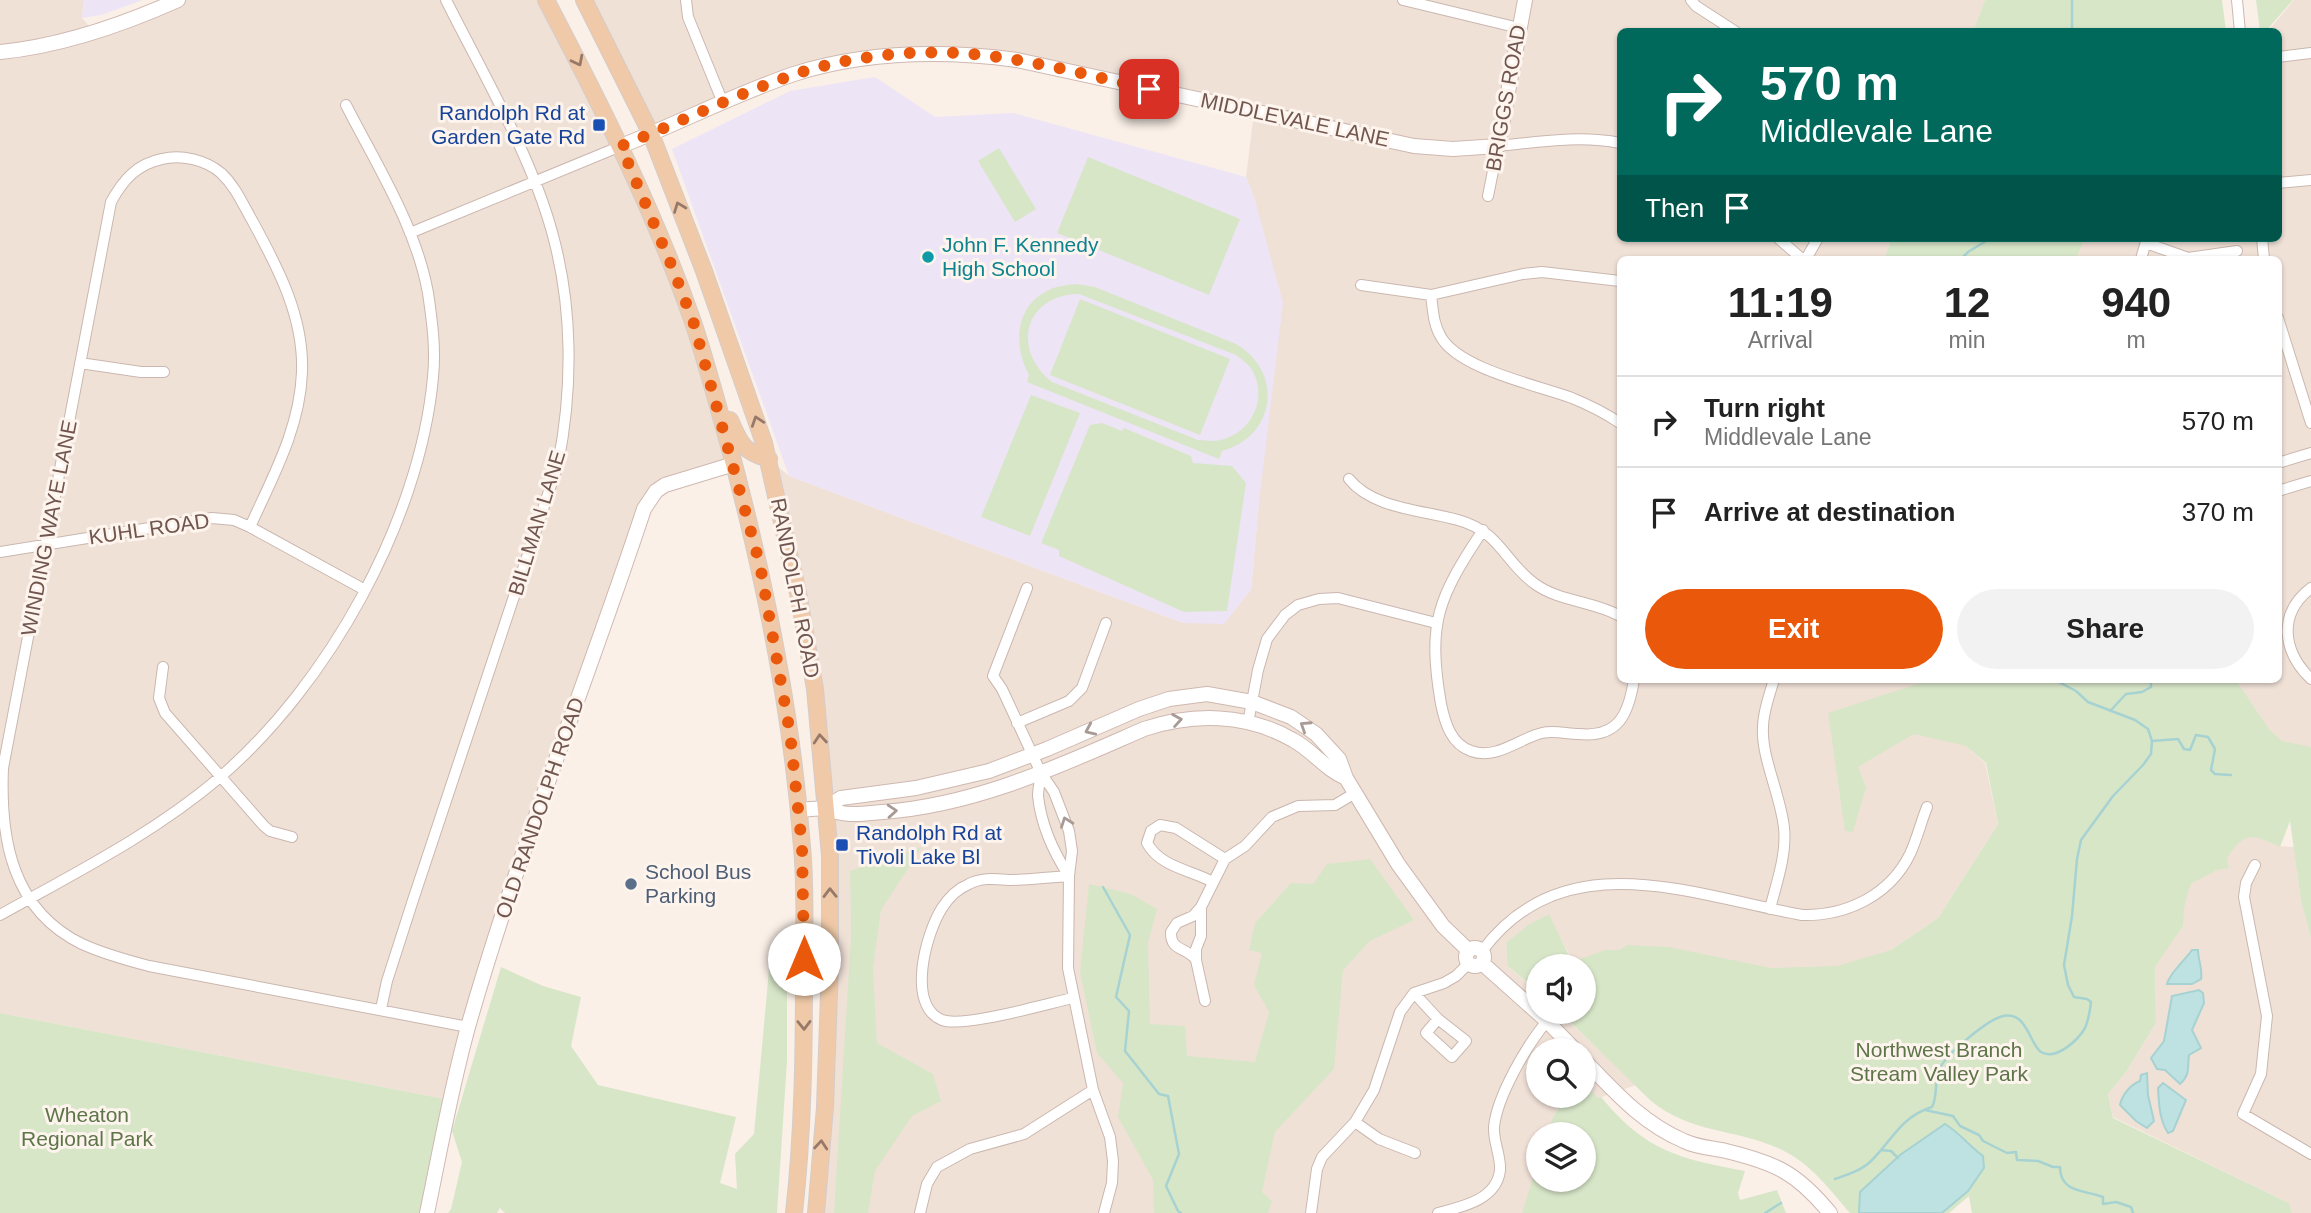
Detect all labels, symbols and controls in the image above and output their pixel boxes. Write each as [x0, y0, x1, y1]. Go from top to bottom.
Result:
street label: BRIGGS ROAD [1481, 23, 1530, 173]
one-way arrow [570, 53, 583, 66]
icon: right [1645, 56, 1736, 147]
text: 570 m [1760, 56, 1899, 110]
pin [1119, 59, 1179, 119]
icon: arrive [1130, 70, 1168, 108]
street label: MIDDLEVALE LANE [1199, 88, 1391, 151]
place label: Randolph Rd at Garden Gate Rd [431, 101, 585, 148]
text: Middlevale Lane [1760, 113, 1993, 149]
marker: Randolph Rd at Garden Gate Rd [591, 117, 607, 133]
icon: arrive [1718, 189, 1756, 227]
text: Then [1645, 193, 1704, 223]
one-way arrow [674, 201, 688, 213]
place label: John F. Kennedy High School [942, 233, 1099, 280]
marker: John F. Kennedy High School [920, 249, 936, 265]
text: 11:19 [1728, 279, 1833, 326]
text: 12 [1944, 279, 1990, 326]
text: 940 [2101, 279, 2171, 326]
text: Arrival [1748, 327, 1813, 353]
text: min [1948, 327, 1986, 353]
text: m [2127, 327, 2146, 353]
text: Turn right [1704, 393, 1825, 423]
icon: right [1645, 403, 1683, 441]
text: 570 m [2182, 406, 2254, 436]
one-way arrow [751, 415, 765, 427]
street label: WINDING WAYE LANE [16, 418, 81, 638]
text: Middlevale Lane [1704, 424, 1872, 450]
street label: BILLMAN LANE [504, 447, 570, 598]
icon: arrive [1645, 494, 1683, 532]
street label: RANDOLPH ROAD [767, 496, 824, 680]
text: Arrive at destination [1704, 497, 1955, 527]
text: 370 m [2182, 497, 2254, 527]
street label: KUHL ROAD [87, 509, 211, 548]
button: Exit [1645, 589, 1943, 669]
button: Share [1957, 589, 2254, 669]
street label: OLD RANDOLPH ROAD [491, 694, 588, 921]
one-way arrow [1171, 713, 1183, 728]
one-way arrow [1299, 721, 1312, 734]
one-way arrow [1085, 722, 1097, 736]
one-way arrow [813, 734, 828, 745]
one-way arrow [887, 804, 898, 819]
one-way arrow [1060, 817, 1074, 829]
place label: Randolph Rd at Tivoli Lake Bl [856, 821, 1002, 868]
marker: Randolph Rd at Tivoli Lake Bl [834, 837, 850, 853]
place label: School Bus Parking [645, 860, 751, 907]
marker: School Bus Parking [623, 876, 639, 892]
one-way arrow [823, 888, 838, 899]
position arrow [767, 922, 841, 996]
map controls [1526, 954, 1596, 1192]
button: sound [1526, 954, 1596, 1024]
one-way arrow [796, 1020, 812, 1030]
button: search [1526, 1038, 1596, 1108]
park label: Northwest Branch Stream Valley Park [1850, 1038, 2029, 1085]
park label: Wheaton Regional Park [21, 1103, 153, 1150]
button: layers [1526, 1122, 1596, 1192]
one-way arrow [813, 1139, 828, 1150]

